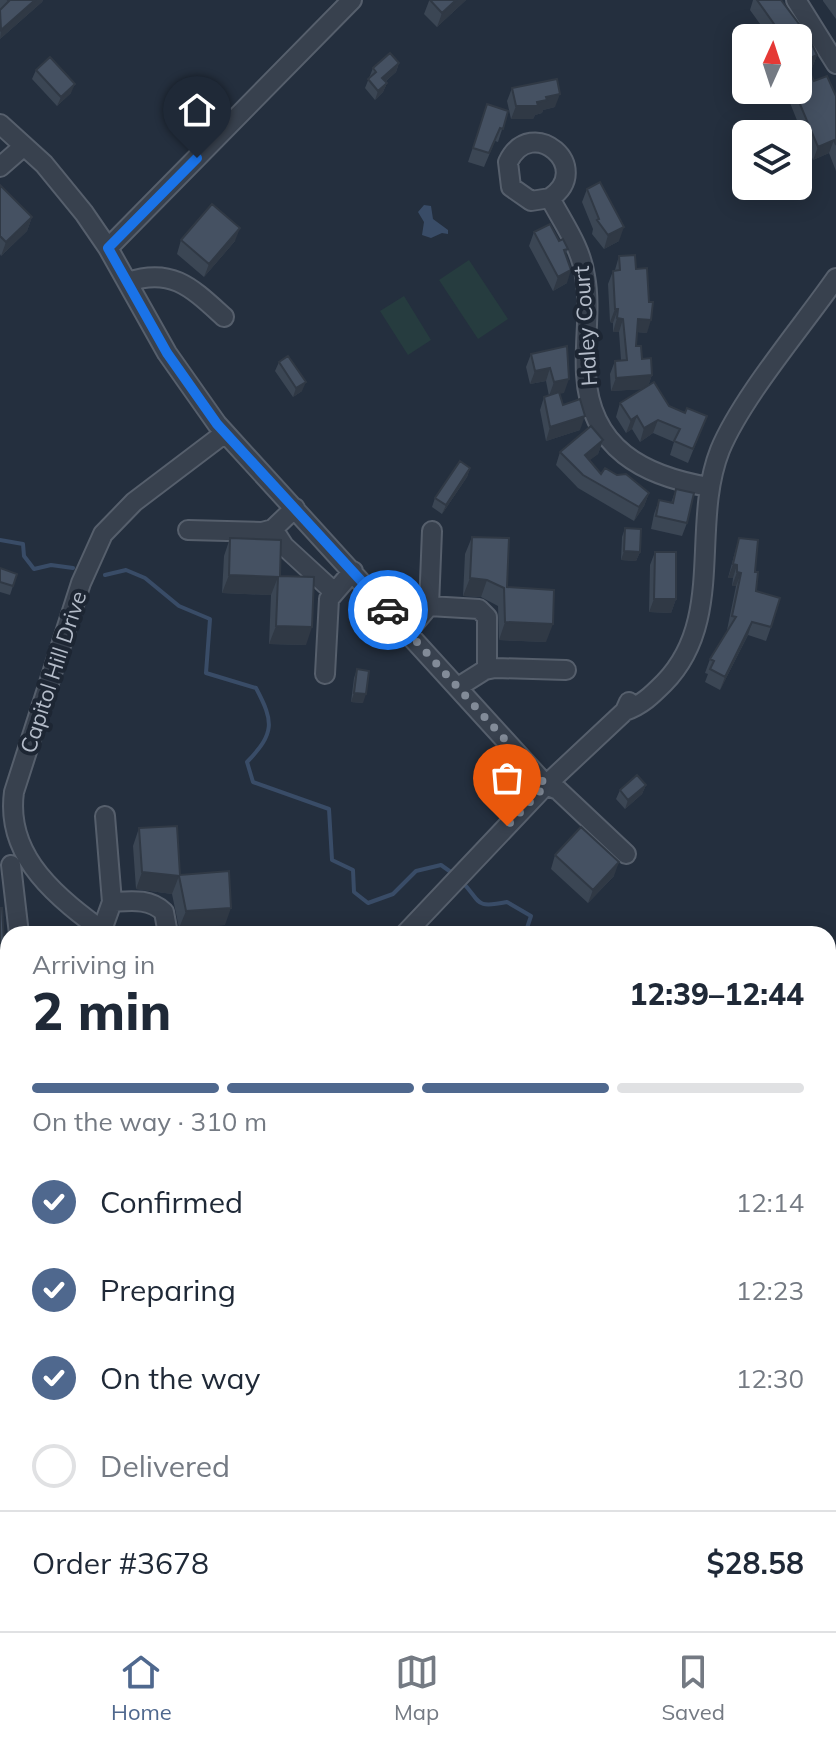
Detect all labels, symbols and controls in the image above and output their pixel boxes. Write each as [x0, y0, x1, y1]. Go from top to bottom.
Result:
north arrow [732, 24, 812, 104]
map controls [732, 24, 812, 200]
pin [163, 76, 231, 158]
icon: home [175, 88, 219, 132]
button: layers [732, 120, 812, 200]
street label: Haley Court [567, 265, 603, 387]
courier [348, 570, 428, 650]
street label: Capitol Hill Drive [14, 587, 92, 757]
icon: car [366, 588, 410, 632]
pin [473, 744, 541, 826]
icon: bag [485, 756, 529, 800]
text: Arriving in [32, 948, 155, 981]
text: 12:39–12:44 [629, 975, 804, 1013]
text: 2 min [32, 978, 171, 1043]
text: On the way · 310 m [32, 1105, 267, 1138]
icon: check [32, 1180, 76, 1224]
text: Confirmed [100, 1183, 243, 1221]
text: 12:14 [736, 1186, 804, 1219]
icon: check [32, 1268, 76, 1312]
text: Preparing [100, 1271, 236, 1309]
text: 12:23 [736, 1274, 804, 1307]
icon: check [32, 1356, 76, 1400]
text: On the way [100, 1359, 260, 1397]
text: 12:30 [736, 1362, 804, 1395]
text: Delivered [100, 1447, 230, 1485]
text: Order #3678 [32, 1544, 209, 1582]
text: $28.58 [707, 1544, 804, 1582]
tab: Home [111, 1650, 172, 1726]
tab: Map [394, 1650, 439, 1726]
tab: Saved [661, 1650, 725, 1726]

